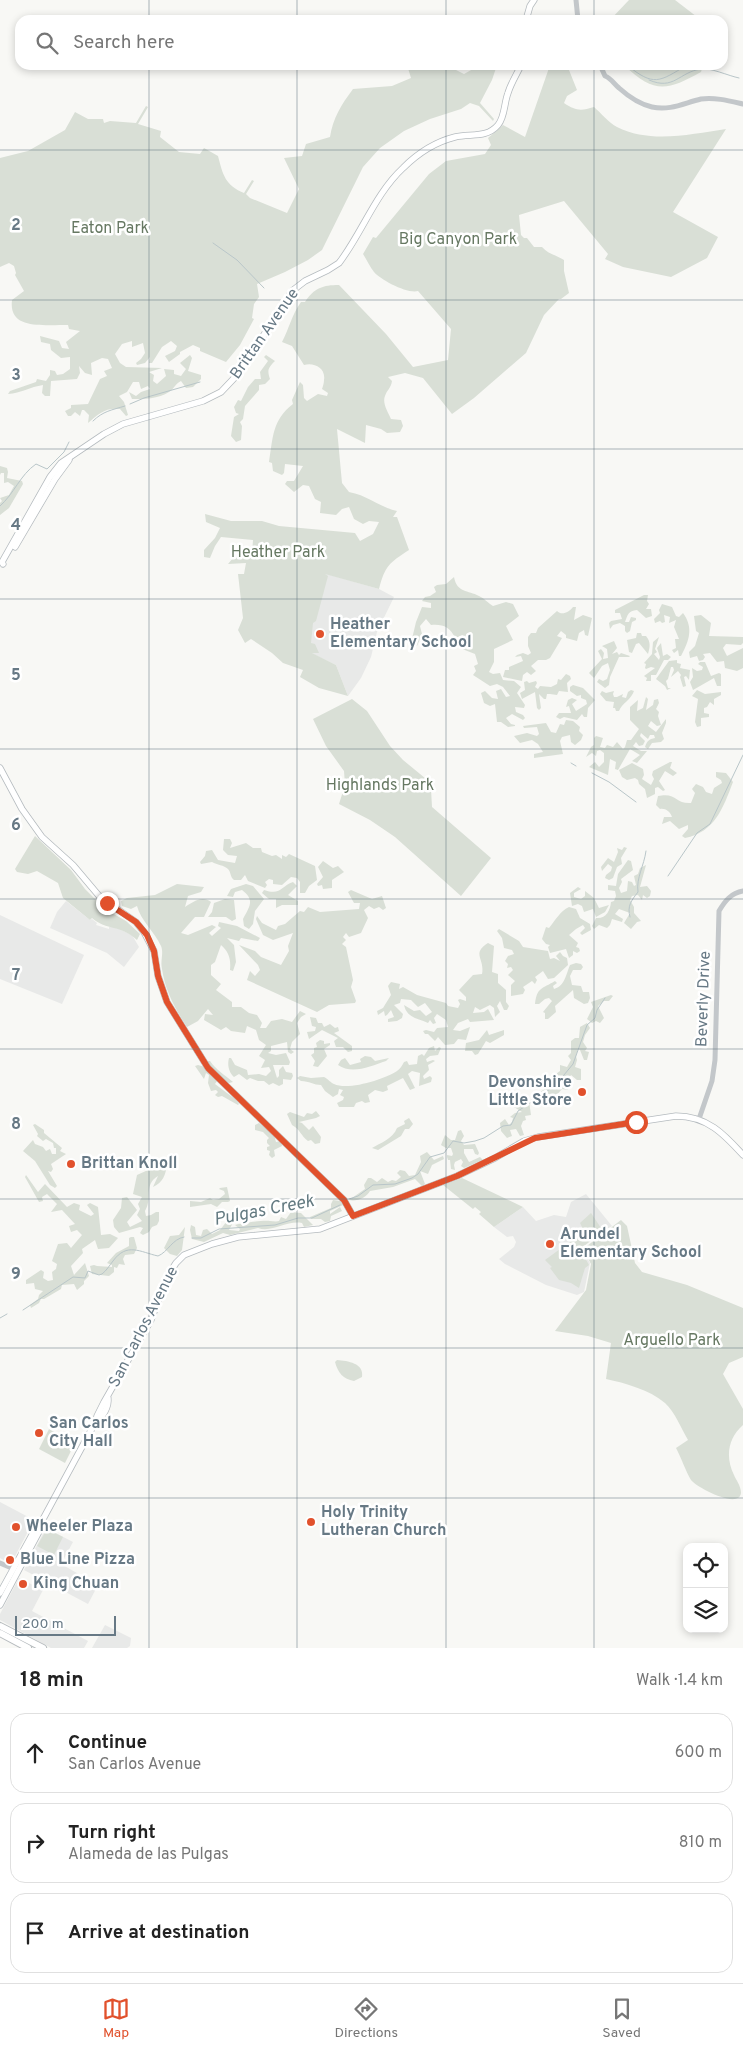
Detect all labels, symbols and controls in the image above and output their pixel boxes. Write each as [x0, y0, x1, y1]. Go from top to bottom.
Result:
search box [15, 15, 728, 70]
icon: search [33, 29, 61, 57]
text: Search here [73, 31, 175, 55]
text: 2 [11, 216, 21, 236]
park label: Eaton Park [71, 219, 149, 239]
park label: Big Canyon Park [399, 230, 517, 250]
street label: Brittan Avenue [226, 285, 304, 383]
text: 3 [11, 366, 21, 386]
text: 4 [11, 516, 21, 536]
park label: Heather Park [231, 543, 325, 563]
place label: Heather Elementary School [330, 615, 472, 653]
marker: Heather Elementary School [314, 628, 326, 640]
text: 5 [11, 666, 21, 686]
park label: Highlands Park [326, 776, 434, 796]
text: 6 [11, 816, 21, 836]
route end [96, 892, 119, 915]
street label: Beverly Drive [692, 951, 716, 1047]
text: 7 [12, 966, 20, 986]
place label: Devonshire Little Store [488, 1073, 572, 1111]
marker: Devonshire Little Store [576, 1086, 588, 1098]
route start [625, 1111, 648, 1134]
text: 8 [11, 1115, 21, 1135]
place label: Brittan Knoll [81, 1154, 177, 1174]
marker: Brittan Knoll [65, 1158, 77, 1170]
water label: Pulgas Creek [212, 1190, 317, 1232]
place label: Arundel Elementary School [560, 1225, 702, 1263]
marker: Arundel Elementary School [544, 1238, 556, 1250]
street label: San Carlos Avenue [105, 1263, 183, 1391]
text: 9 [11, 1265, 21, 1285]
park label: Arguello Park [623, 1331, 721, 1351]
place label: San Carlos City Hall [49, 1414, 129, 1452]
marker: San Carlos City Hall [33, 1427, 45, 1439]
place label: Holy Trinity Lutheran Church [321, 1503, 447, 1541]
marker: Holy Trinity Lutheran Church [305, 1516, 317, 1528]
place label: Wheeler Plaza [26, 1517, 133, 1537]
marker: Wheeler Plaza [10, 1521, 22, 1533]
map controls [683, 1543, 728, 1633]
button: locate [683, 1543, 728, 1588]
place label: Blue Line Pizza [20, 1550, 135, 1570]
marker: Blue Line Pizza [4, 1554, 16, 1566]
place label: King Chuan [33, 1574, 119, 1594]
marker: King Chuan [17, 1578, 29, 1590]
button: layers [683, 1588, 728, 1633]
scale bar [15, 1613, 116, 1636]
text: 200 m [22, 1616, 64, 1633]
text: 18 min [20, 1667, 84, 1694]
text: Walk · 1.4 km [636, 1671, 723, 1691]
text: Continue [68, 1731, 147, 1755]
icon: ahead [21, 1739, 49, 1767]
text: 600 m [675, 1743, 722, 1763]
text: San Carlos Avenue [68, 1755, 201, 1775]
text: Turn right [68, 1821, 156, 1845]
icon: right [21, 1829, 49, 1857]
text: 810 m [679, 1833, 722, 1853]
text: Alameda de las Pulgas [68, 1845, 229, 1865]
icon: arrive [21, 1919, 49, 1947]
text: Arrive at destination [68, 1921, 249, 1945]
tab: Map [102, 1995, 130, 2042]
tab: Directions [334, 1995, 398, 2042]
tab: Saved [602, 1995, 641, 2042]

